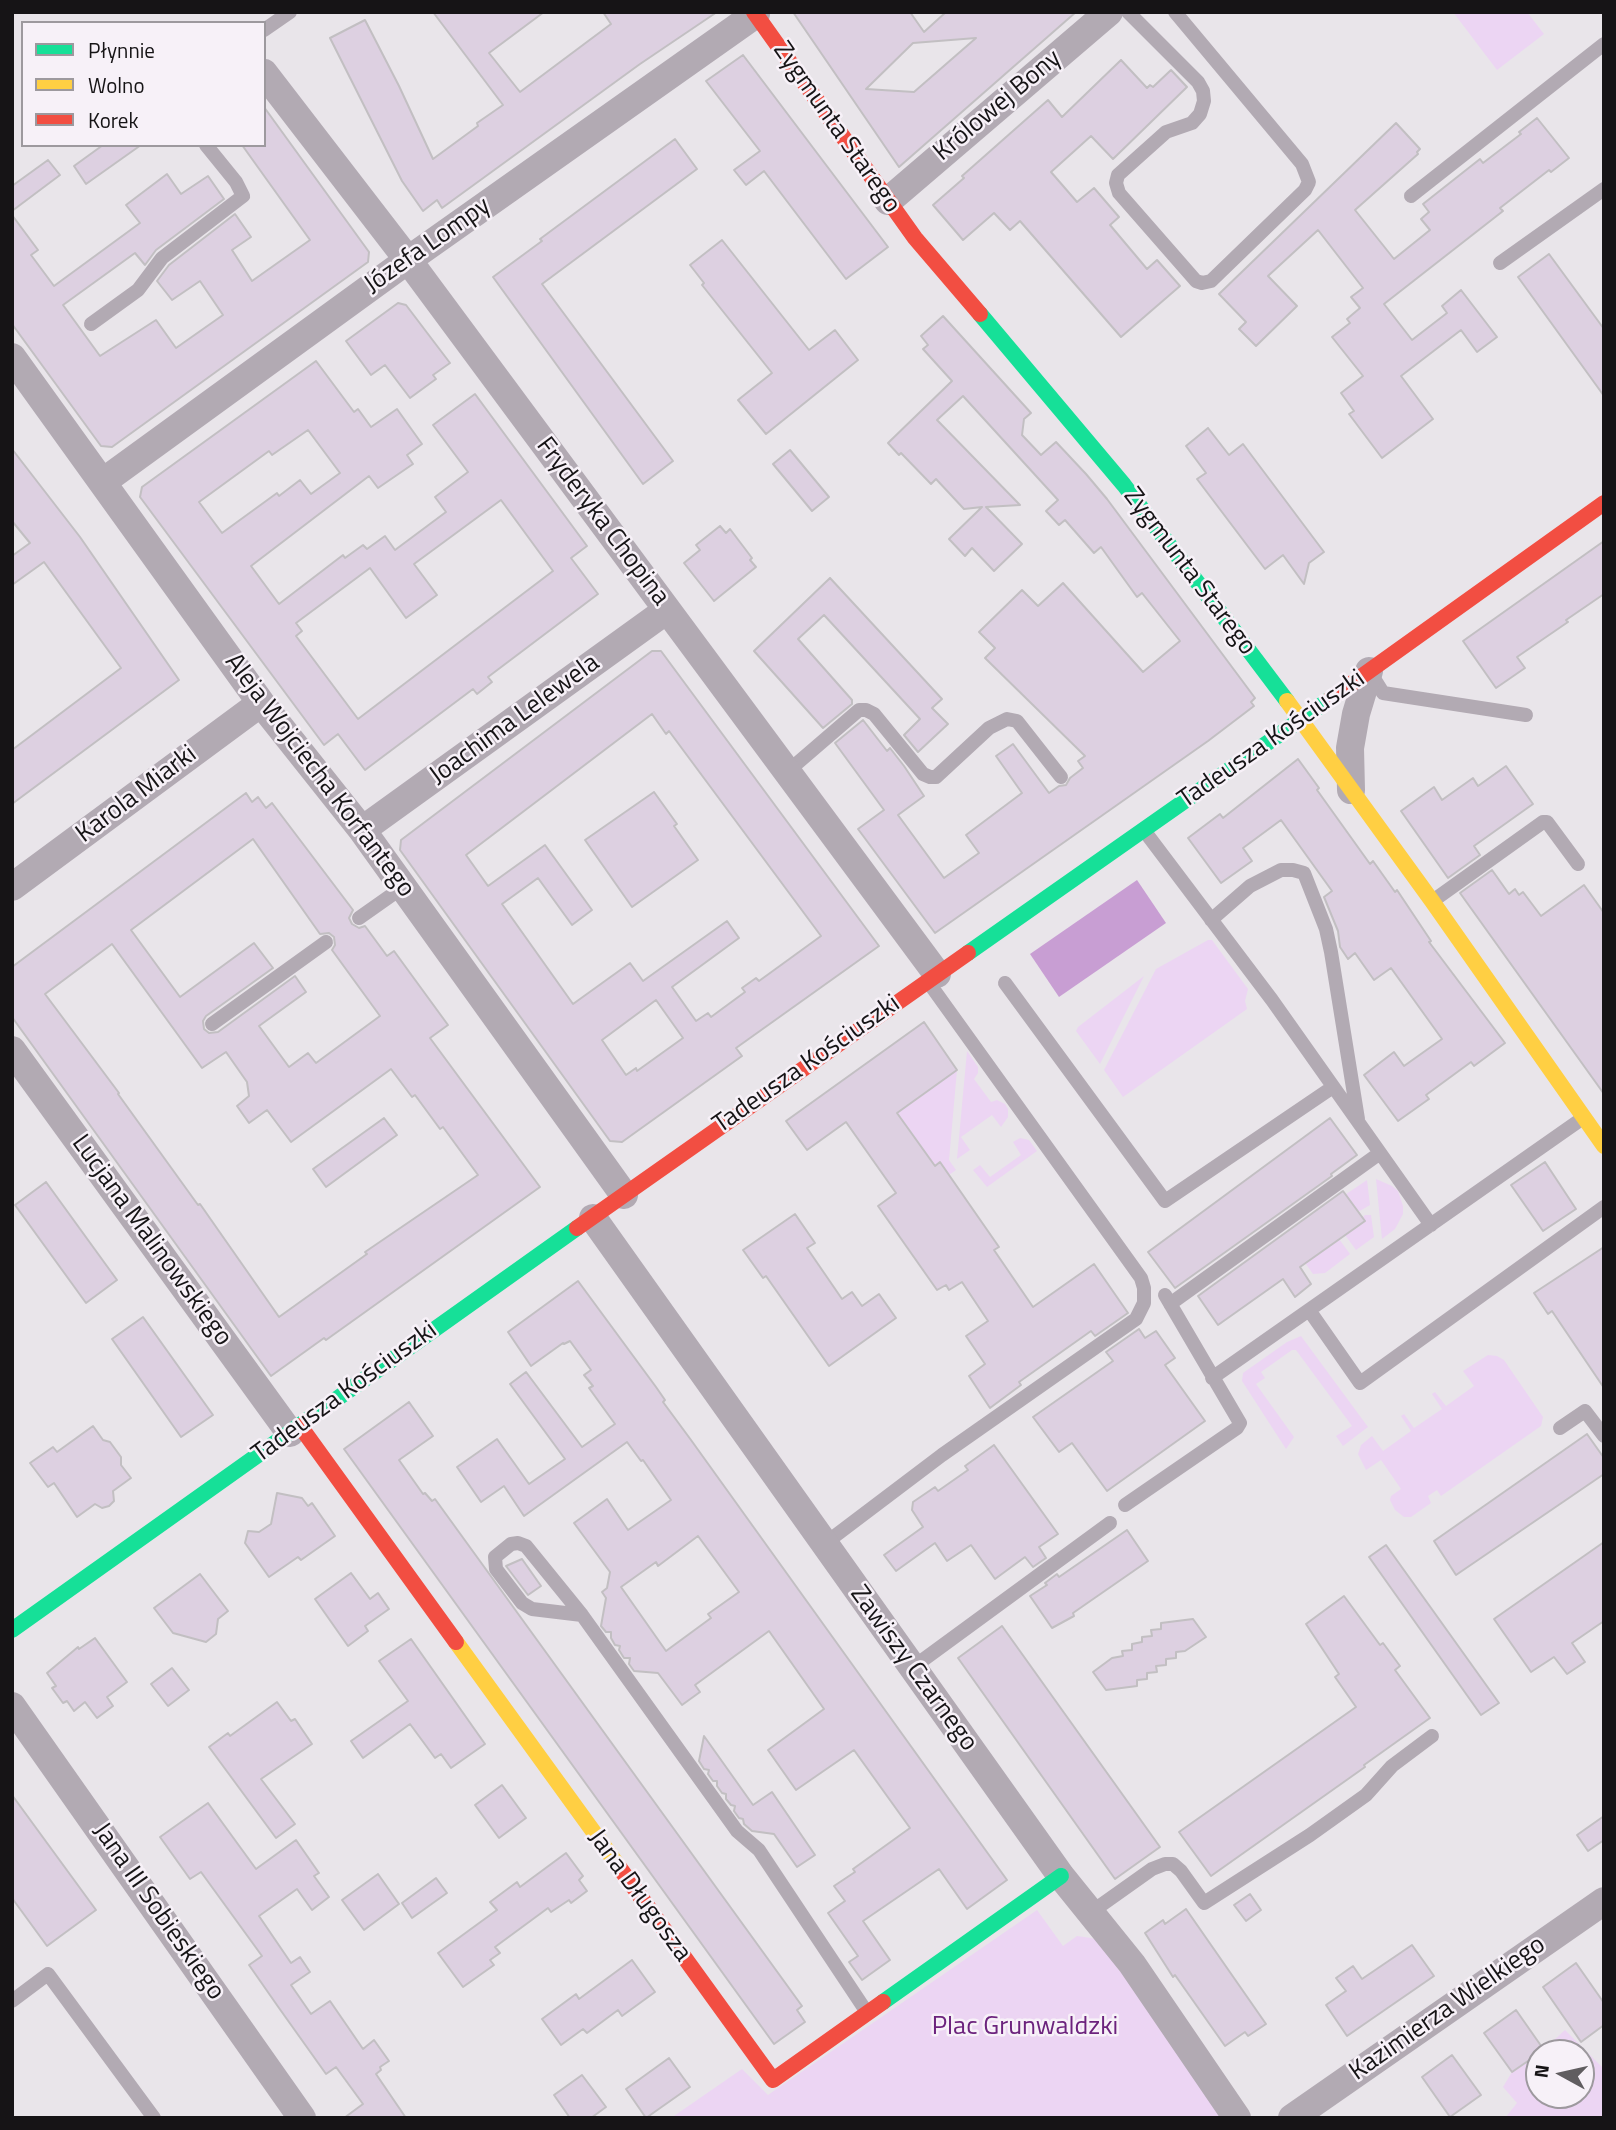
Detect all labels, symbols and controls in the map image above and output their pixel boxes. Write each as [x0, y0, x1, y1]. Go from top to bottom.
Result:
legend [21, 21, 266, 147]
text: Płynnie [88, 34, 155, 66]
street label: Zygmunta Starego [765, 37, 907, 219]
street label: Królowej Bony [928, 44, 1068, 168]
text: Wolno [88, 69, 145, 101]
text: Korek [88, 104, 138, 136]
street label: Józefa Lompy [359, 191, 497, 301]
street label: Fryderyka Chopina [529, 432, 675, 612]
street label: Zygmunta Starego [1116, 482, 1262, 662]
street label: Aleja Wojciecha Korfantego [217, 648, 421, 904]
street label: Joachima Lelewela [424, 648, 606, 792]
street label: Tadeusza Kościuszki [1173, 664, 1371, 816]
street label: Karola Miarki [71, 740, 203, 850]
street label: Tadeusza Kościuszki [708, 989, 906, 1141]
street label: Lucjana Malinowskiego [64, 1129, 238, 1353]
street label: Tadeusza Kościuszki [246, 1315, 444, 1471]
street label: Zawiszy Czarnego [843, 1580, 983, 1758]
street label: Jana III Sobieskiego [85, 1817, 231, 2007]
street label: Jana Długosza [581, 1824, 697, 1968]
street label: Kazimierza Wielkiego [1344, 1930, 1552, 2088]
park label: Plac Grunwaldzki [932, 2012, 1118, 2044]
north arrow [1525, 2039, 1595, 2109]
text: N [1525, 2063, 1556, 2080]

